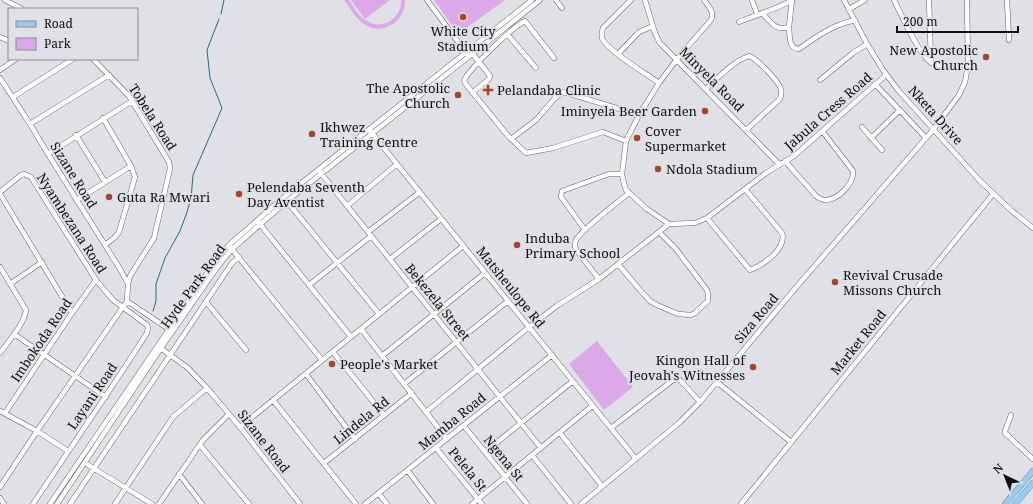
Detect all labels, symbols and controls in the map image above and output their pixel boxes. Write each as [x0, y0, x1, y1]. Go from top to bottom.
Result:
legend [8, 8, 138, 60]
scale bar [897, 8, 1018, 34]
marker: White City Stadium [458, 12, 468, 22]
text: 200 m [903, 13, 938, 30]
text: Road [44, 15, 74, 32]
place label: White City Stadium [430, 22, 496, 55]
text: Park [44, 35, 72, 52]
place label: New Apostolic Church [889, 41, 978, 74]
street label: Minyela Road [676, 43, 748, 115]
marker: New Apostolic Church [981, 52, 991, 62]
street label: Jabula Cress Road [780, 68, 876, 155]
place label: The Apostolic Church [366, 79, 450, 112]
street label: Tobela Road [125, 80, 181, 154]
place label: Pelandaba Clinic [497, 81, 601, 99]
street label: Nketa Drive [905, 82, 967, 148]
marker: Pelandaba Clinic [482, 84, 494, 96]
marker: The Apostolic Church [453, 90, 463, 100]
place label: Iminyela Beer Garden [561, 102, 698, 120]
marker: Iminyela Beer Garden [700, 106, 710, 116]
place label: Ikhwez Training Centre [320, 118, 418, 151]
place label: Cover Supermarket [645, 122, 726, 155]
marker: Ikhwez Training Centre [307, 129, 317, 139]
marker: Cover Supermarket [632, 133, 642, 143]
street label: Sizane Road [46, 138, 102, 212]
place label: Ndola Stadium [666, 160, 758, 178]
marker: Ndola Stadium [653, 164, 663, 174]
street label: Nyambezana Road [33, 169, 111, 277]
place label: Pelendaba Seventh Day Aventist [247, 178, 365, 211]
place label: Guta Ra Mwari [117, 188, 210, 206]
marker: Pelendaba Seventh Day Aventist [234, 189, 244, 199]
marker: Guta Ra Mwari [104, 192, 114, 202]
place label: Induba Primary School [525, 229, 620, 262]
street label: Hyde Park Road [156, 240, 230, 332]
marker: Induba Primary School [512, 240, 522, 250]
street label: Matsheulope Rd [473, 243, 549, 331]
street label: Bekezela Street [401, 260, 475, 345]
place label: Revival Crusade Missons Church [843, 266, 943, 299]
marker: Revival Crusade Missons Church [830, 277, 840, 287]
street label: Siza Road [730, 289, 782, 347]
street label: Imbokoda Road [6, 295, 76, 385]
street label: Market Road [826, 306, 890, 378]
place label: Kingon Hall of Jeovah's Witnesses [628, 351, 746, 384]
place label: People's Market [340, 355, 438, 373]
street label: Layani Road [63, 359, 121, 433]
marker: People's Market [327, 359, 337, 369]
marker: Kingon Hall of Jeovah's Witnesses [748, 362, 758, 372]
street label: Mamba Road [415, 388, 489, 454]
street label: Lindela Rd [329, 392, 393, 448]
street label: Sizane Road [234, 406, 294, 476]
street label: Ngena St [480, 431, 528, 485]
street label: Pelela St [445, 443, 492, 495]
north arrow [985, 456, 1025, 496]
text: N [990, 460, 1006, 477]

